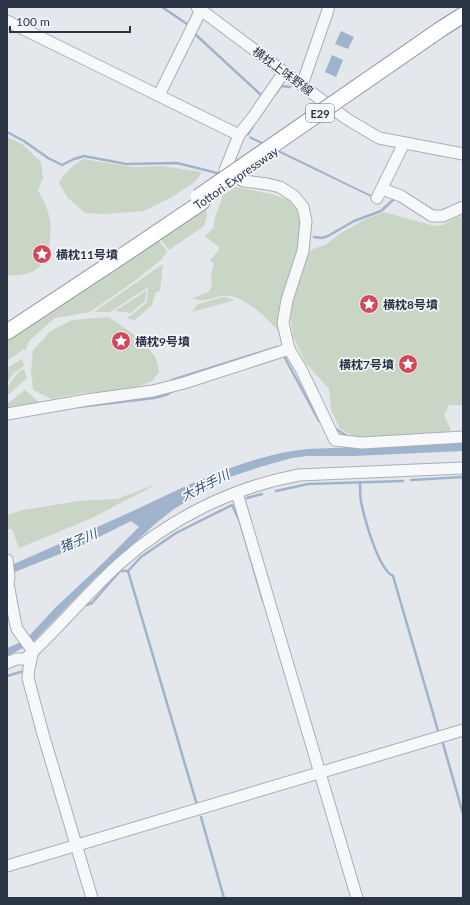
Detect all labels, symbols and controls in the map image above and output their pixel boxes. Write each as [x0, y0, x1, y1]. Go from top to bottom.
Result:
scale bar [10, 8, 130, 34]
text: 100 m [16, 14, 50, 29]
street label: 横枕上味野線 [250, 43, 316, 99]
road number: E29 [306, 104, 334, 122]
street label: Tottori Expressway [191, 143, 282, 213]
place icon: 横枕11号墳 [31, 243, 53, 265]
place label: 横枕11号墳 [56, 247, 118, 262]
place icon: 横枕8号墳 [358, 293, 380, 315]
place label: 横枕8号墳 [383, 297, 438, 312]
place icon: 横枕9号墳 [110, 330, 132, 352]
place label: 横枕9号墳 [135, 334, 190, 349]
place icon: 横枕7号墳 [397, 353, 419, 375]
place label: 横枕7号墳 [339, 357, 394, 372]
water label: 大井手川 [178, 465, 234, 504]
water label: 猪子川 [57, 524, 101, 555]

